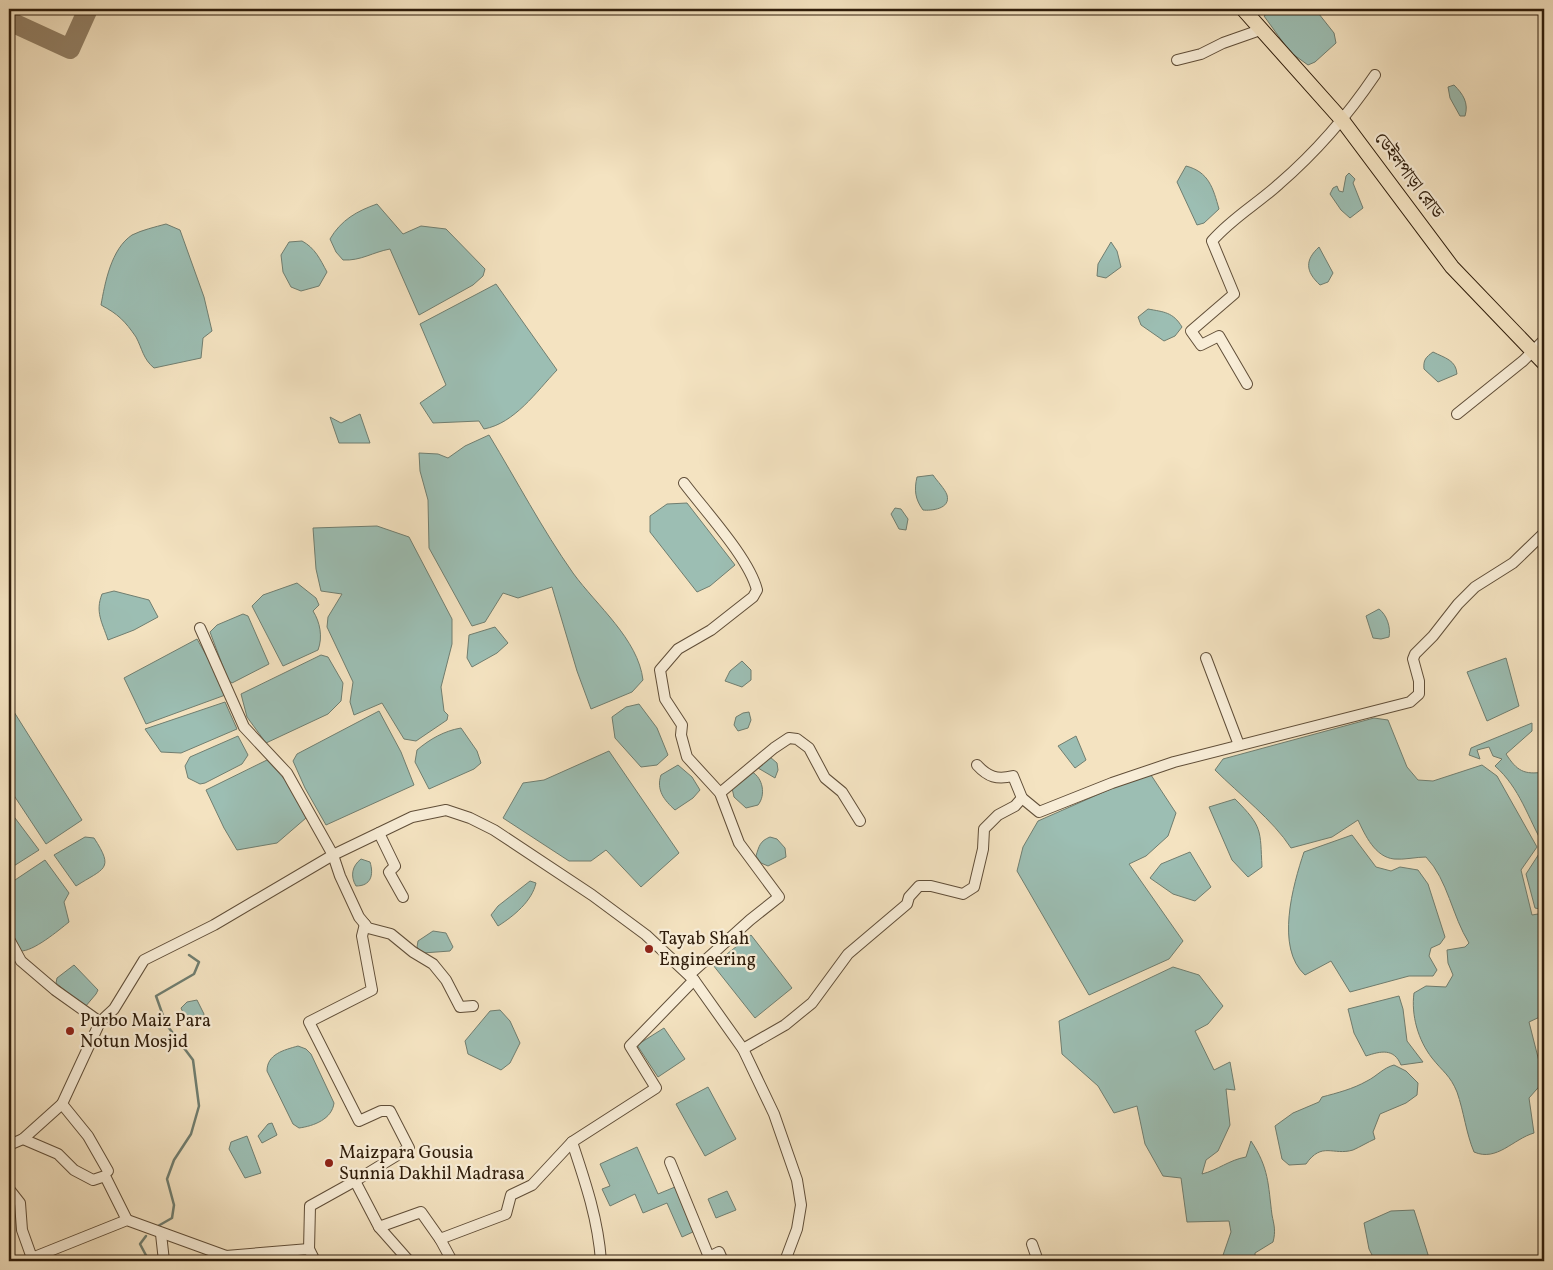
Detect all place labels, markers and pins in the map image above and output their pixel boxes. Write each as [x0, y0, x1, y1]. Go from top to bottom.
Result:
place label: Tayab Shah Engineering [659, 927, 756, 973]
marker: Tayab Shah Engineering [643, 943, 655, 955]
place label: Purbo Maiz Para Notun Mosjid [80, 1009, 211, 1055]
marker: Purbo Maiz Para Notun Mosjid [64, 1025, 76, 1037]
place label: Maizpara Gousia Sunnia Dakhil Madrasa [339, 1141, 525, 1187]
marker: Maizpara Gousia Sunnia Dakhil Madrasa [323, 1157, 335, 1169]

